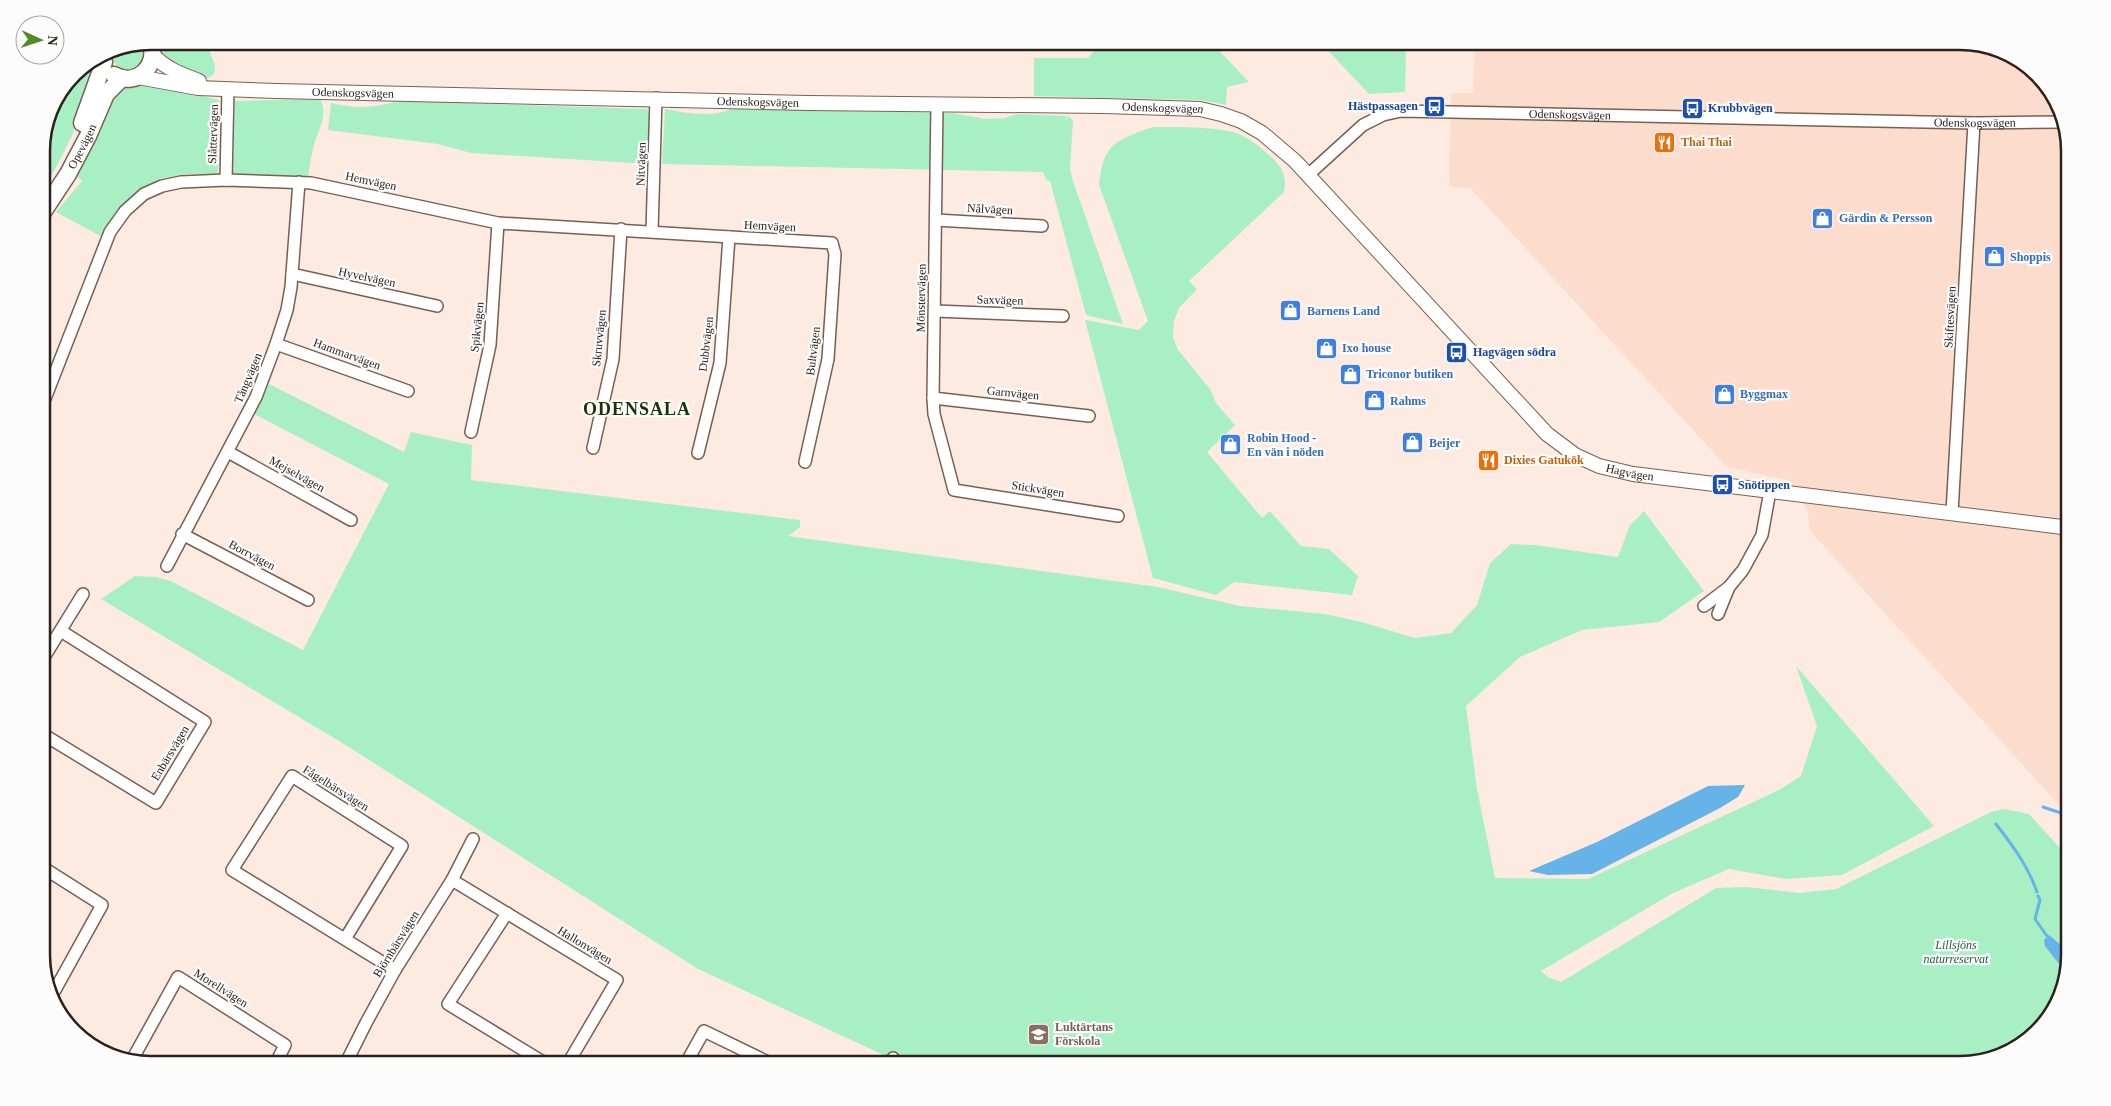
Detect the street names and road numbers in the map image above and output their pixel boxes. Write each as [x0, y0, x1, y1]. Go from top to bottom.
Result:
street label: Odenskogsvägen [312, 85, 394, 101]
street label: Odenskogsvägen [717, 94, 799, 110]
street label: Odenskogsvägen [1122, 100, 1205, 117]
street label: Slåttervägen [205, 104, 221, 164]
street label: Odenskogsvägen [1529, 107, 1611, 122]
street label: Odenskogsvägen [1934, 115, 2016, 130]
street label: Opevägen [65, 122, 99, 171]
street label: Nitvägen [633, 142, 649, 186]
street label: Hemvägen [344, 169, 398, 193]
street label: Nålvägen [967, 201, 1013, 217]
street label: Hemvägen [744, 218, 796, 234]
street label: Hyvelvägen [337, 264, 397, 290]
street label: Mönstervägen [913, 264, 929, 332]
street label: Skiftesvägen [1941, 286, 1959, 348]
street label: Saxvägen [976, 292, 1024, 308]
street label: Spikvägen [467, 301, 487, 353]
street label: Skruvvägen [589, 309, 609, 367]
street label: Dubbvägen [696, 316, 716, 372]
street label: Bultvägen [803, 326, 823, 376]
street label: Hammarvägen [311, 335, 383, 373]
street label: Tångvägen [231, 351, 265, 405]
street label: Garnvägen [986, 383, 1040, 403]
street label: Mejselvägen [267, 453, 327, 495]
street label: Hagvägen [1604, 461, 1655, 484]
street label: Stickvägen [1011, 478, 1065, 500]
street label: Borrvägen [226, 537, 278, 573]
street label: Enbärsvägen [148, 723, 192, 783]
street label: Fågelbärsvägen [300, 762, 372, 814]
street label: Björnbärsvägen [370, 908, 422, 980]
street label: Hallonvägen [555, 923, 615, 967]
street label: Morellvägen [191, 966, 251, 1010]

